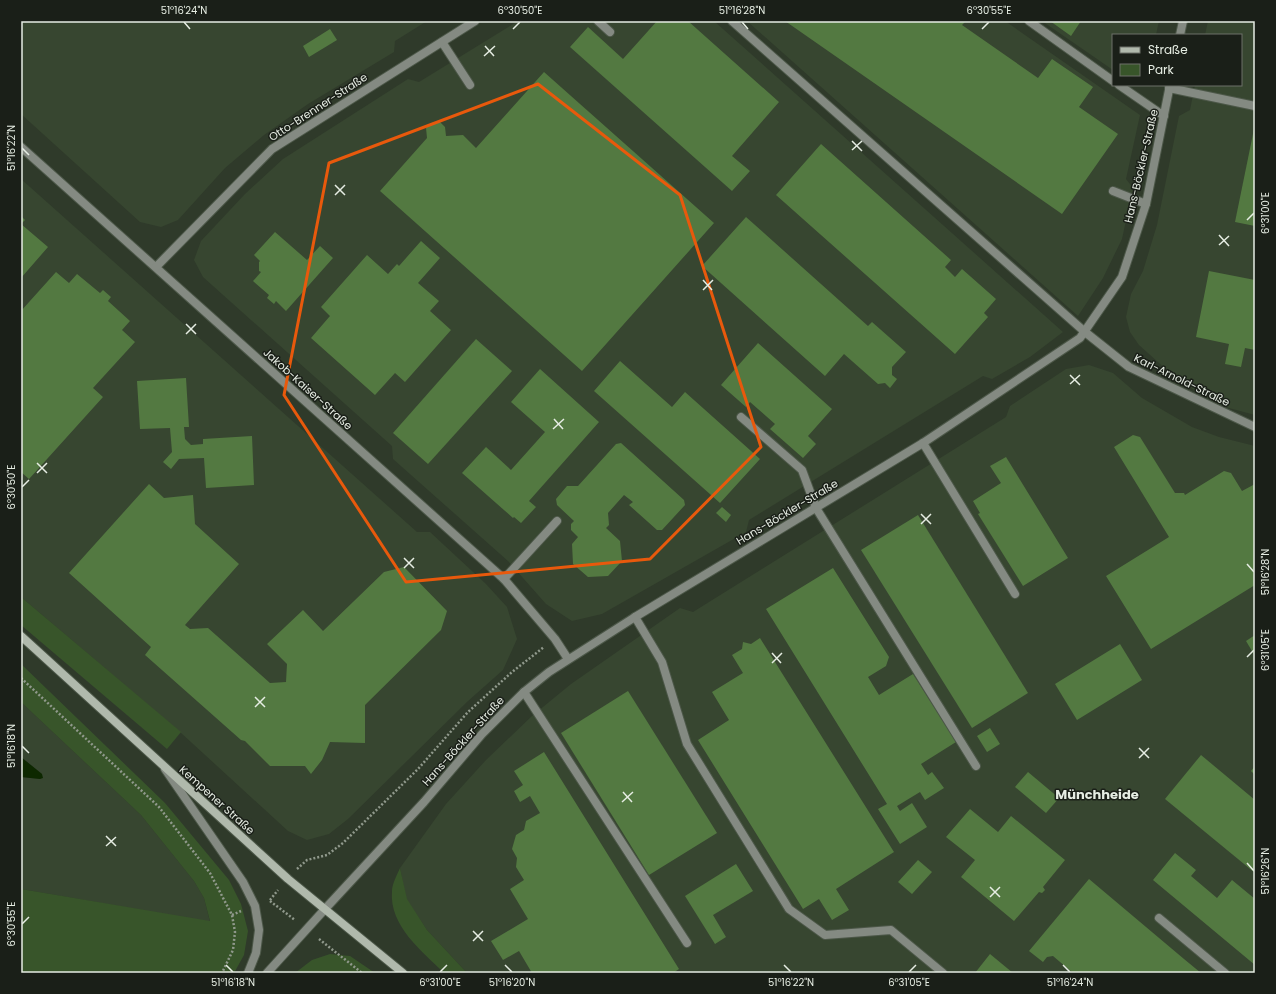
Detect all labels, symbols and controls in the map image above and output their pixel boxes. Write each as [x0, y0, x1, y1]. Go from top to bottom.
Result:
text: 51°16'24"N [161, 3, 207, 18]
text: 6°30'50"E [498, 3, 542, 18]
text: 51°16'28"N [719, 3, 765, 18]
text: 6°30'55"E [967, 3, 1011, 18]
legend [1112, 34, 1242, 86]
text: Straße [1148, 41, 1188, 58]
text: Park [1148, 61, 1175, 78]
street label: Otto-Brenner-Straße [266, 69, 371, 145]
street label: Hans-Böckler-Straße [1120, 108, 1162, 224]
text: 51°16'22"N [4, 125, 19, 171]
text: 6°31'00"E [1258, 192, 1273, 234]
street label: Jakob-Kaiser-Straße [260, 344, 356, 434]
street label: Karl-Arnold-Straße [1131, 350, 1233, 410]
text: 6°30'50"E [4, 465, 19, 509]
street label: Hans-Böckler-Straße [733, 475, 841, 549]
text: 51°16'28"N [1258, 549, 1273, 595]
text: 6°31'05"E [1258, 629, 1273, 671]
street label: Hans-Böckler-Straße [418, 692, 508, 789]
text: 51°16'18"N [4, 724, 19, 768]
street label: Kempener Straße [176, 762, 258, 838]
district label: Münchheide [1055, 785, 1139, 804]
text: 51°16'26"N [1258, 848, 1273, 894]
text: 6°30'55"E [4, 902, 19, 946]
text: 51°16'18"N [211, 975, 255, 990]
text: 6°31'00"E [419, 975, 461, 990]
text: 51°16'20"N [489, 975, 535, 990]
text: 51°16'22"N [768, 975, 814, 990]
text: 6°31'05"E [888, 975, 930, 990]
text: 51°16'24"N [1047, 975, 1093, 990]

